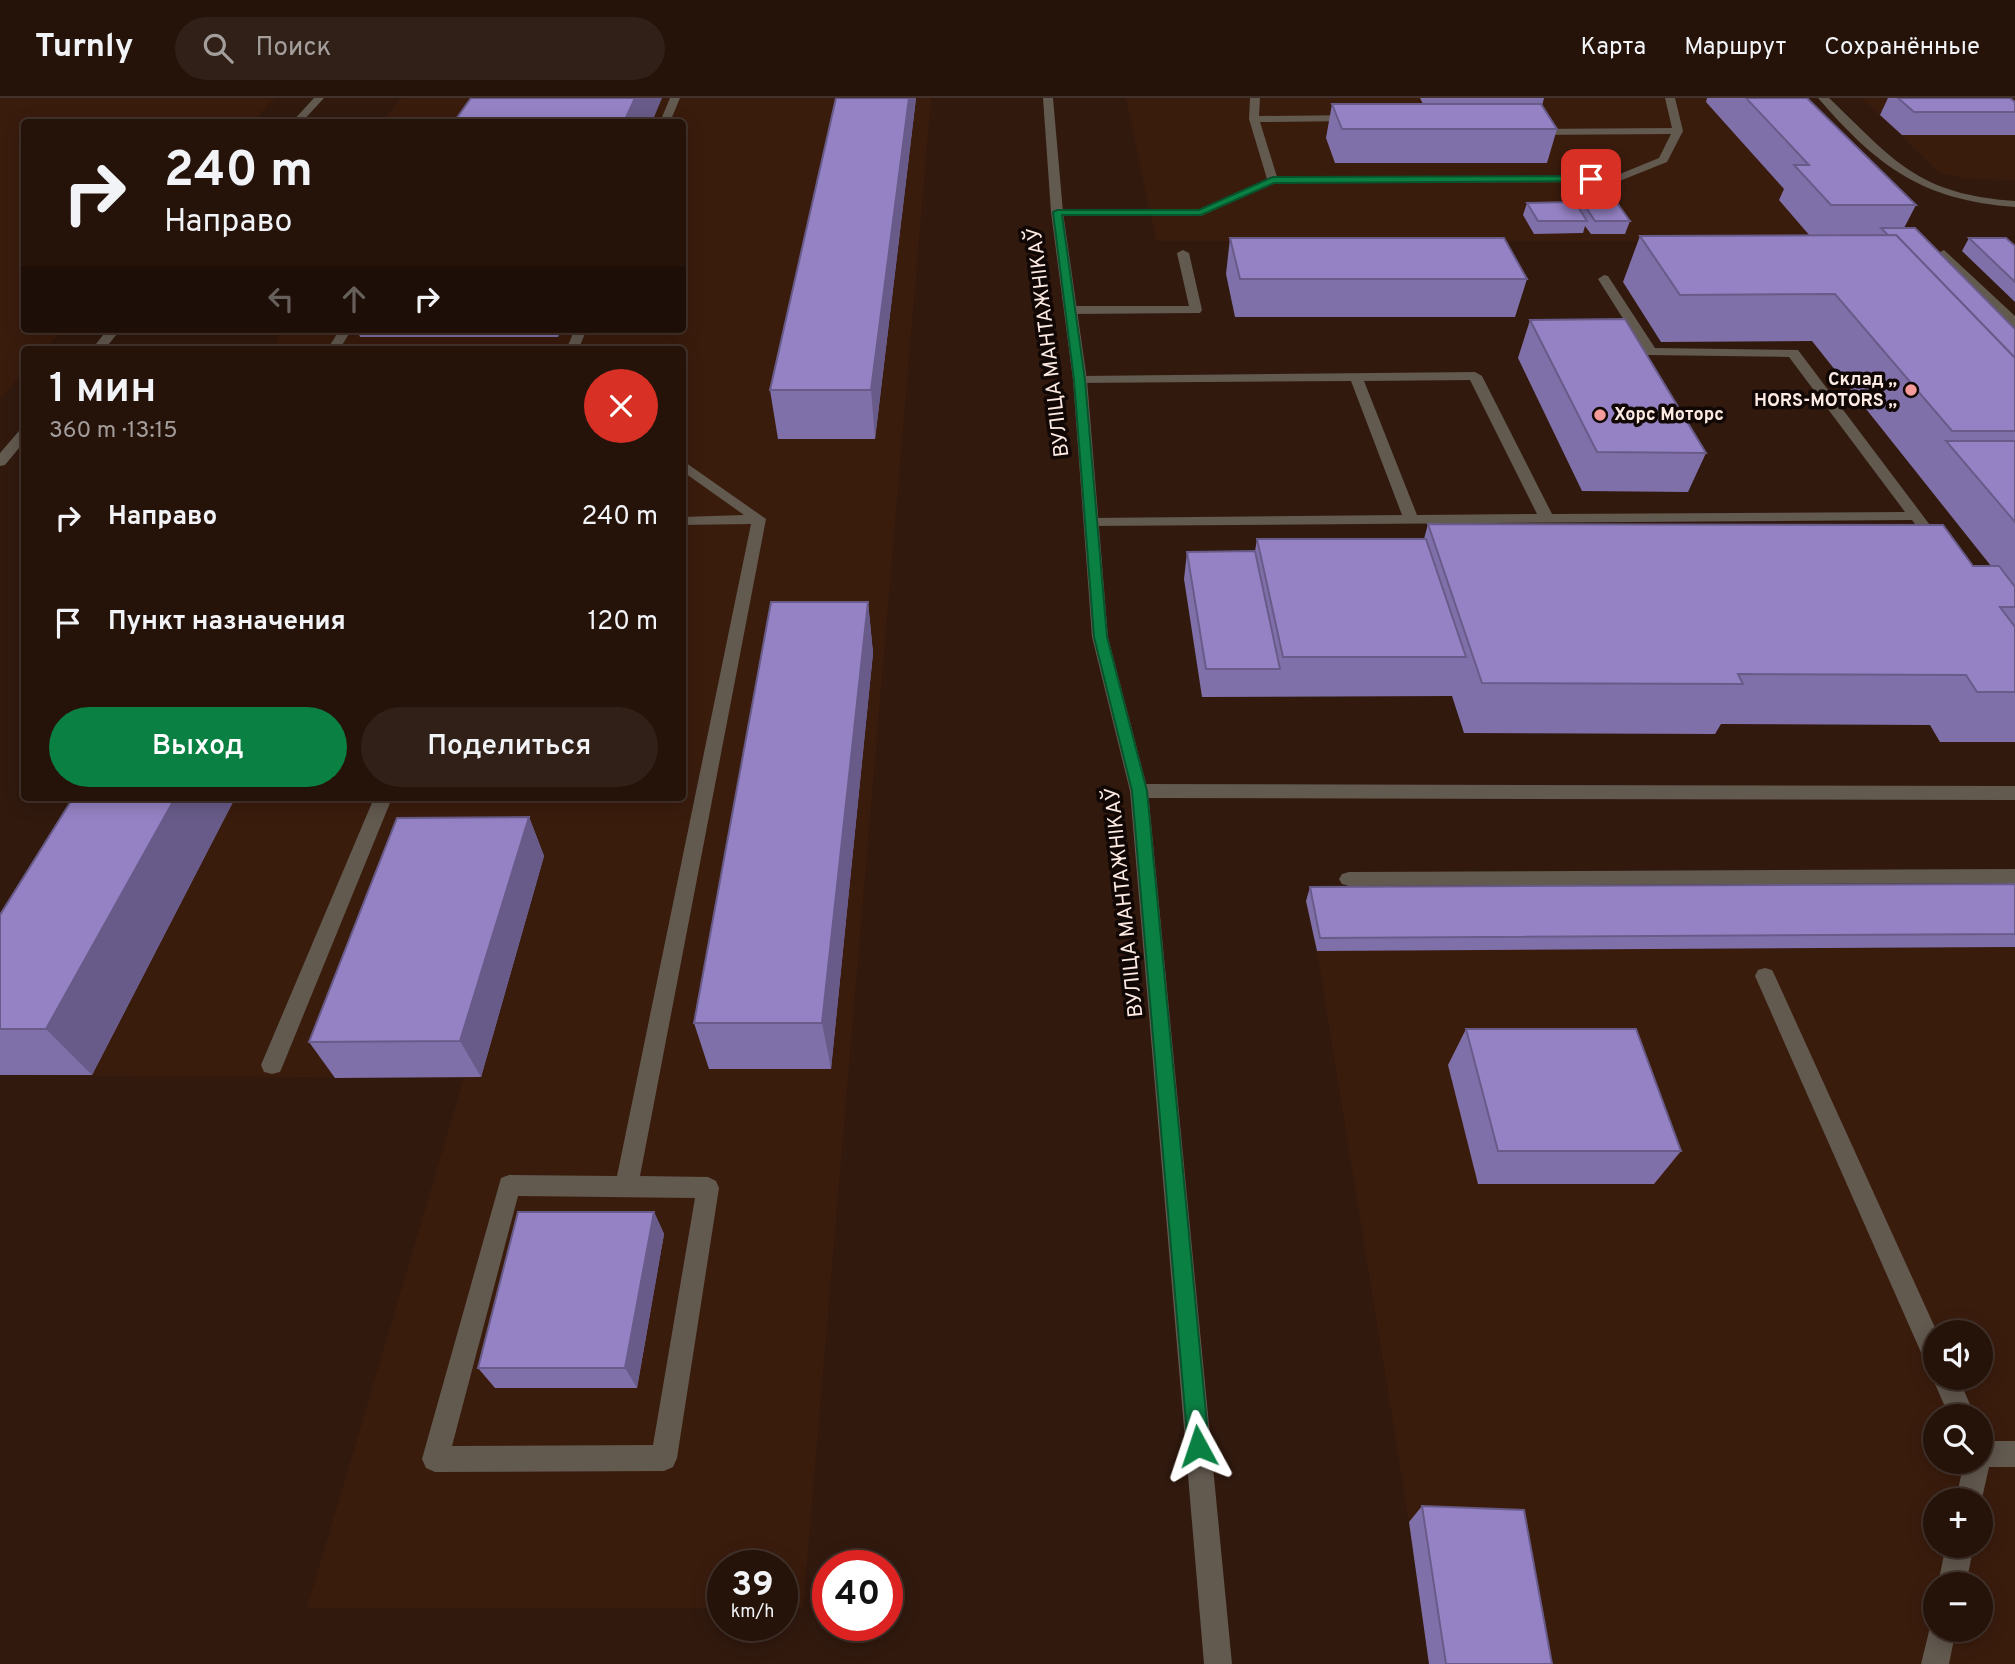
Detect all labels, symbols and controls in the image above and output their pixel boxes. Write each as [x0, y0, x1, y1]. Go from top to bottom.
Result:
search box [175, 17, 665, 80]
text: Turnly [35, 27, 133, 69]
icon: search [199, 29, 237, 67]
text: Поиск [255, 32, 331, 65]
text: Карта [1580, 33, 1646, 63]
text: Маршрут [1684, 33, 1786, 63]
text: Сохранённые [1824, 33, 1980, 63]
text: 240 m [164, 142, 313, 204]
icon: right [49, 147, 140, 238]
pin [1561, 149, 1621, 209]
icon: arrive [1572, 160, 1610, 198]
text: Направо [164, 203, 292, 243]
street label: ВУЛІЦА МАНТАЖНІКАЎ [1020, 225, 1077, 459]
icon: left [262, 280, 300, 318]
icon: ahead [335, 280, 373, 318]
icon: right [408, 280, 446, 318]
text: 1 мин [49, 364, 156, 417]
button: close [584, 369, 658, 443]
place label: Склад ,, HORS-MOTORS ,, [1754, 369, 1897, 413]
marker: Склад ,, HORS-MOTORS ,, [1903, 382, 1919, 398]
place label: Хорс Моторс [1614, 404, 1724, 427]
marker: Хорс Моторс [1592, 407, 1608, 423]
text: 360 m · 13:15 [49, 417, 178, 446]
icon: right [49, 499, 87, 537]
text: Направо [108, 501, 217, 534]
text: 240 m [581, 501, 658, 534]
icon: arrive [49, 604, 87, 642]
text: Пункт назначения [108, 606, 346, 639]
text: 120 m [588, 606, 658, 639]
button: Выход [49, 707, 347, 787]
button: Поделиться [361, 707, 658, 787]
street label: ВУЛІЦА МАНТАЖНІКАЎ [1098, 785, 1151, 1019]
map controls [1923, 1320, 1993, 1642]
button: sound [1923, 1320, 1993, 1390]
button: search [1923, 1404, 1993, 1474]
position arrow [1161, 1409, 1235, 1483]
button: + [1923, 1488, 1993, 1558]
speed limit sign: 40 [812, 1550, 903, 1641]
text: 39 [731, 1564, 774, 1608]
button: − [1923, 1572, 1993, 1642]
text: km/h [731, 1601, 774, 1624]

